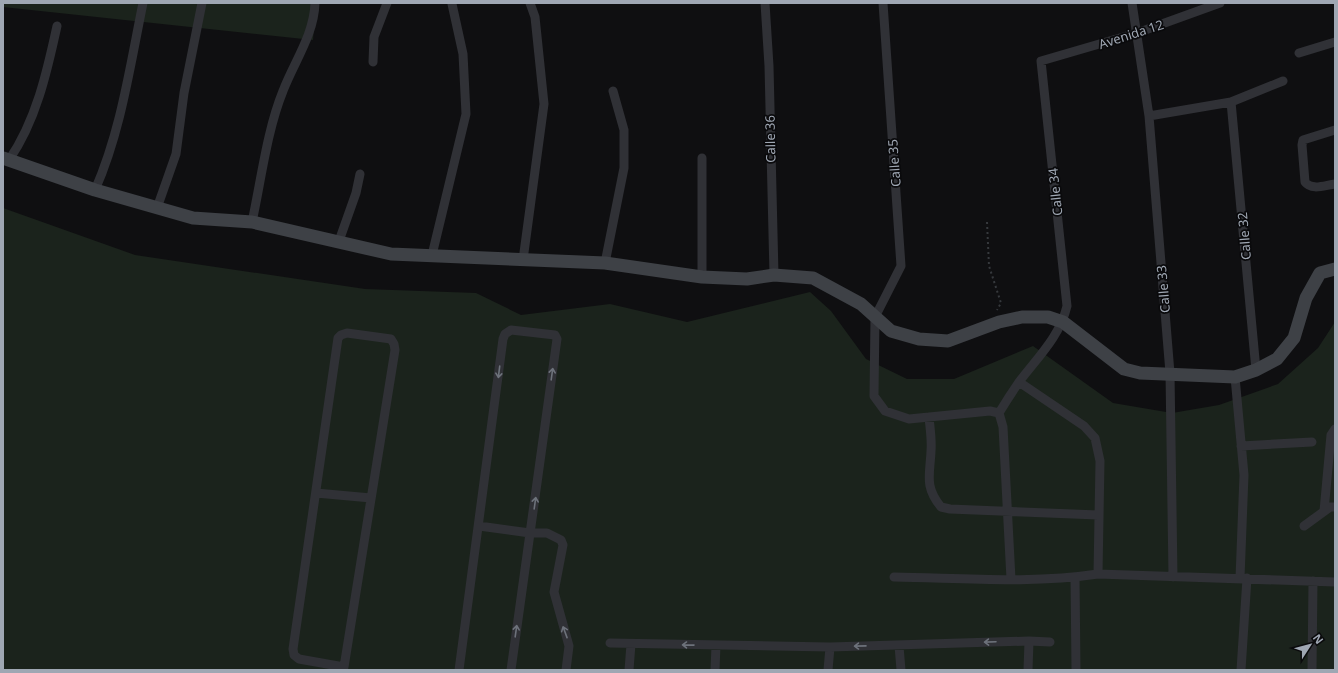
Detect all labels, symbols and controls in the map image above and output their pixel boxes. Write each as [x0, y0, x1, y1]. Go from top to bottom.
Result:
street label: Avenida 12 [1096, 15, 1166, 53]
street label: Calle 36 [761, 115, 779, 163]
street label: Calle 35 [883, 139, 905, 187]
street label: Calle 34 [1043, 167, 1066, 217]
street label: Calle 32 [1233, 211, 1255, 261]
street label: Calle 33 [1152, 264, 1174, 314]
one-way arrow [495, 365, 503, 378]
one-way arrow [548, 368, 556, 381]
one-way arrow [531, 497, 539, 510]
one-way arrow [512, 625, 520, 638]
north arrow [1290, 625, 1330, 665]
one-way arrow [560, 626, 568, 638]
text: N [1310, 631, 1327, 647]
one-way arrow [984, 639, 997, 646]
one-way arrow [682, 641, 695, 649]
one-way arrow [854, 642, 867, 650]

